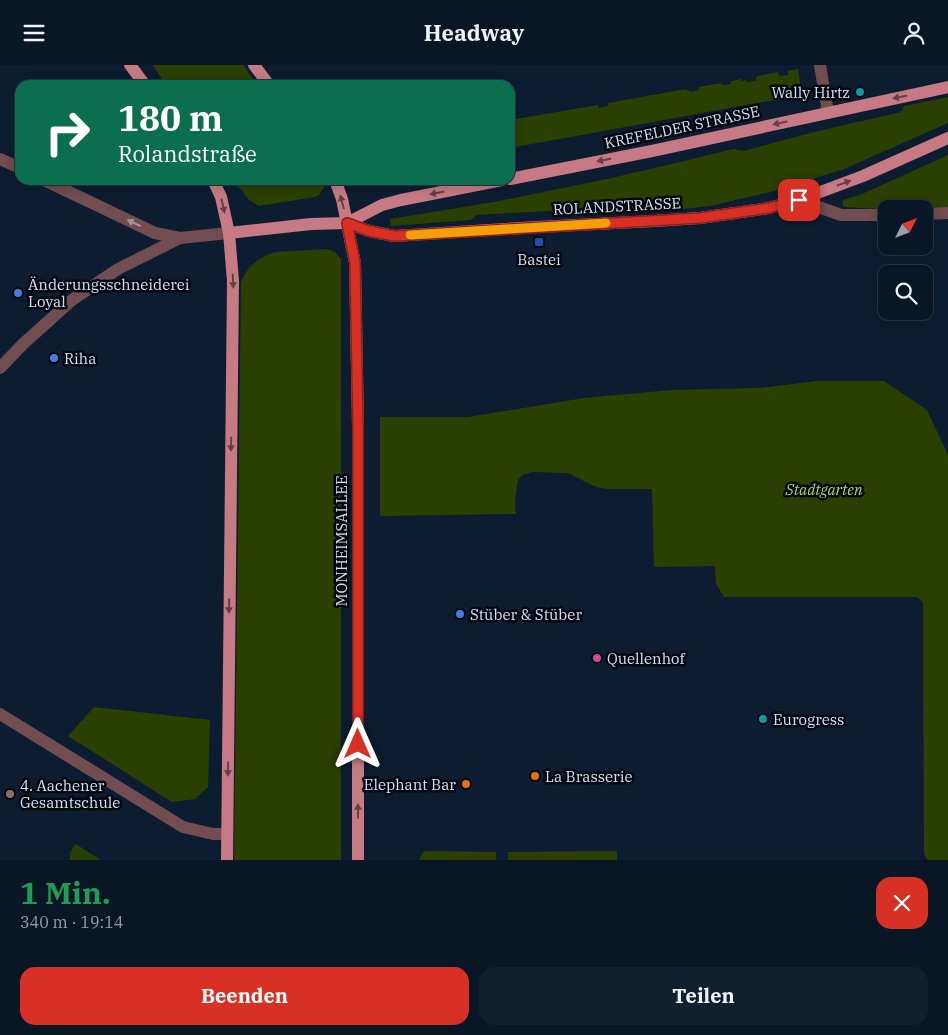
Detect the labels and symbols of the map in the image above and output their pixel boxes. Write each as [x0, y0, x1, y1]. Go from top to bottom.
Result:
place label: Wally Hirtz [771, 83, 850, 102]
marker: Wally Hirtz [854, 86, 866, 98]
one-way arrow [893, 93, 908, 101]
street label: KREFELDER STRASSE [603, 101, 761, 153]
one-way arrow [773, 119, 788, 127]
one-way arrow [595, 157, 611, 165]
pin [778, 179, 820, 221]
one-way arrow [837, 179, 852, 186]
one-way arrow [429, 189, 445, 197]
street label: ROLANDSTRASSE [552, 193, 682, 219]
one-way arrow [338, 194, 346, 209]
one-way arrow [219, 198, 227, 213]
north arrow [878, 200, 932, 255]
one-way arrow [127, 219, 142, 227]
marker: Bastei [533, 236, 545, 248]
place label: Bastei [517, 250, 561, 269]
one-way arrow [229, 274, 237, 290]
place label: Änderungsschneiderei Loyal [28, 275, 190, 311]
marker: Änderungsschneiderei Loyal [12, 287, 24, 299]
place label: Riha [64, 349, 96, 368]
marker: Riha [48, 352, 60, 364]
one-way arrow [227, 436, 235, 452]
street label: MONHEIMSALLEE [332, 475, 351, 607]
park label: Stadtgarten [785, 480, 863, 499]
one-way arrow [225, 599, 233, 615]
place label: Stüber & Stüber [470, 605, 582, 624]
marker: Stüber & Stüber [454, 608, 466, 620]
place label: Quellenhof [607, 649, 685, 668]
marker: Quellenhof [591, 652, 603, 664]
place label: Eurogress [773, 710, 844, 729]
marker: Eurogress [757, 713, 769, 725]
position arrow [331, 717, 383, 769]
one-way arrow [223, 761, 231, 777]
place label: La Brasserie [545, 767, 632, 786]
marker: La Brasserie [529, 770, 541, 782]
place label: Elephant Bar [364, 775, 456, 794]
place label: 4. Aachener Gesamtschule [20, 776, 120, 812]
marker: Elephant Bar [460, 778, 472, 790]
marker: 4. Aachener Gesamtschule [4, 788, 16, 800]
one-way arrow [354, 803, 362, 819]

